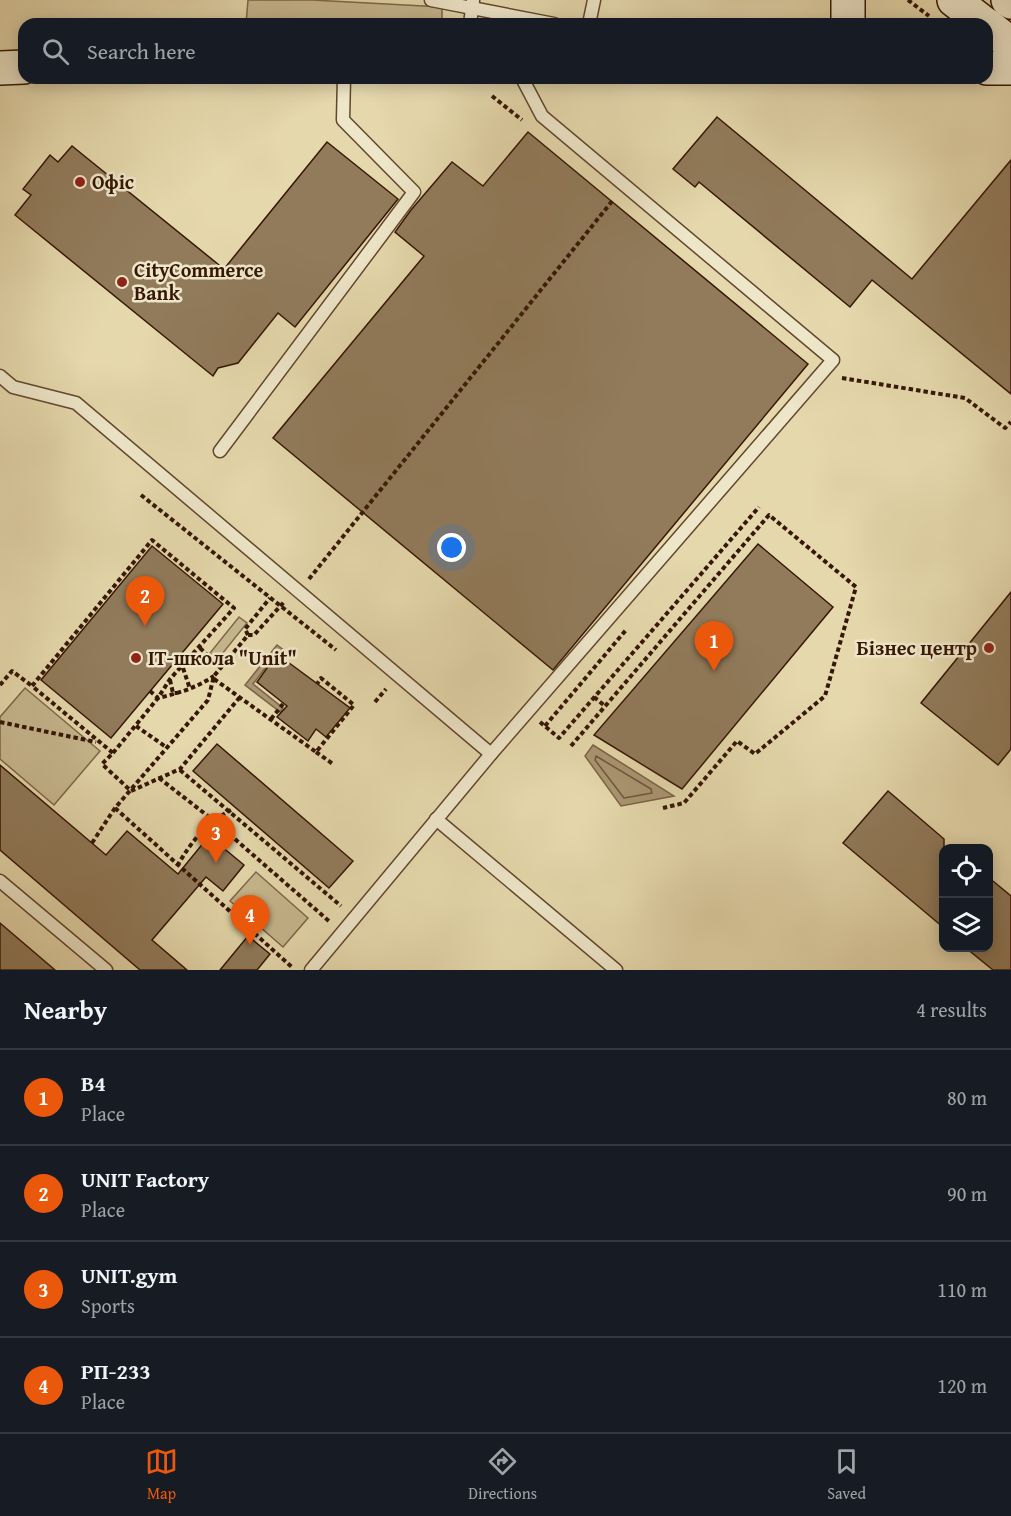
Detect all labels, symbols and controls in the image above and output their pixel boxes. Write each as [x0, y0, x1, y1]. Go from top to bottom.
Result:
search box [18, 18, 993, 84]
icon: search [39, 35, 72, 68]
text: Search here [87, 35, 196, 67]
place label: Офіс [92, 167, 134, 196]
marker: Офіс [73, 175, 87, 189]
place label: CityCommerce Bank [134, 255, 264, 307]
marker: CityCommerce Bank [115, 275, 129, 289]
your location [437, 533, 466, 562]
pin: 2 [126, 576, 164, 626]
pin: 1 [694, 622, 734, 671]
place label: Бізнес центр [856, 633, 977, 662]
marker: Бізнес центр [982, 641, 996, 655]
place label: IT-школа "Unit" [148, 643, 297, 672]
marker: IT-школа "Unit" [129, 651, 143, 665]
pin: 3 [196, 814, 236, 863]
map controls [939, 844, 993, 952]
button: locate [939, 844, 993, 898]
pin: 4 [230, 896, 270, 945]
button: layers [939, 898, 993, 952]
text: Nearby [24, 990, 107, 1029]
text: 4 results [916, 995, 987, 1024]
text: B4 [81, 1067, 106, 1099]
text: 1 [38, 1083, 49, 1112]
text: 80 m [947, 1083, 987, 1112]
text: Place [81, 1099, 125, 1128]
text: UNIT Factory [81, 1163, 209, 1195]
text: 2 [38, 1179, 49, 1208]
text: 90 m [947, 1179, 987, 1208]
text: Place [81, 1195, 125, 1224]
text: UNIT.gym [81, 1259, 177, 1291]
text: 3 [38, 1275, 49, 1304]
text: 110 m [937, 1275, 987, 1304]
text: Sports [81, 1291, 135, 1320]
text: РП-233 [81, 1355, 151, 1387]
text: 4 [38, 1371, 49, 1400]
text: 120 m [937, 1371, 987, 1400]
text: Place [81, 1387, 125, 1416]
tab: Map [145, 1445, 178, 1505]
tab: Directions [468, 1445, 537, 1505]
tab: Saved [827, 1445, 866, 1505]

